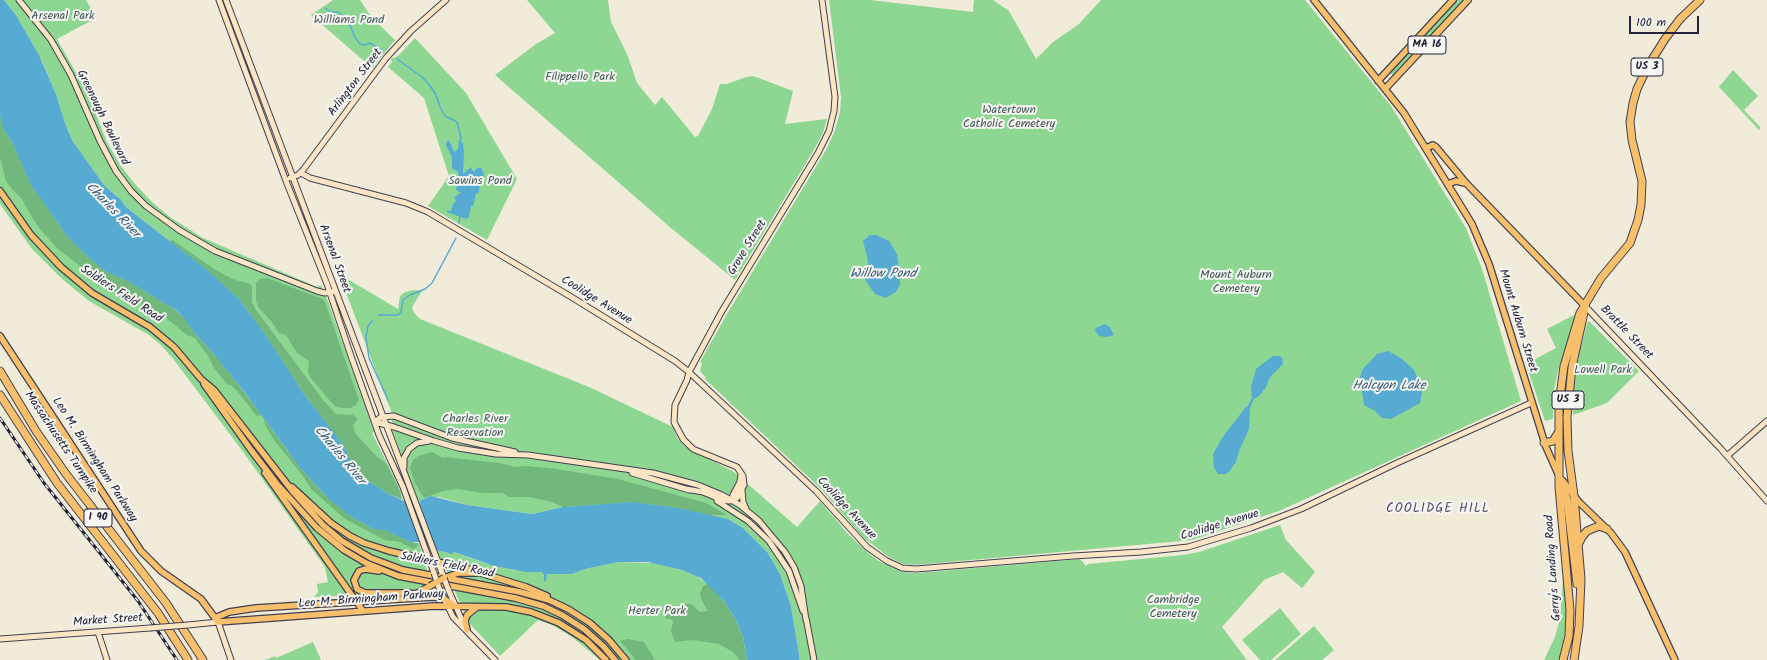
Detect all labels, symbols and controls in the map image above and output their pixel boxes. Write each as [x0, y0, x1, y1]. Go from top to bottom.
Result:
scale bar [1631, 8, 1701, 34]
park label: Arsenal Park [31, 10, 95, 24]
text: 100 m [1636, 13, 1666, 32]
park label: Williams Pond [314, 14, 384, 28]
road number: MA 16 [1408, 36, 1446, 54]
street label: Arlington Street [326, 46, 386, 120]
road number: US 3 [1631, 58, 1663, 76]
street label: Greenough Boulevard [73, 68, 131, 168]
park label: Filippello Park [545, 71, 615, 85]
park label: Watertown Catholic Cemetery [963, 104, 1055, 132]
park label: Sawins Pond [448, 175, 512, 189]
water label: Charles River [82, 180, 142, 242]
street label: Grove Street [725, 218, 771, 278]
street label: Arsenal Street [315, 223, 353, 295]
street label: Soldiers Field Road [77, 263, 165, 327]
water label: Willow Pond [850, 267, 916, 283]
street label: Mount Auburn Street [1494, 268, 1540, 374]
park label: Mount Auburn Cemetery [1200, 269, 1272, 297]
street label: Coolidge Avenue [558, 273, 634, 329]
street label: Brattle Street [1596, 303, 1656, 363]
park label: Lowell Park [1574, 364, 1632, 378]
water label: Halcyon Lake [1352, 379, 1426, 395]
street label: Massachusetts Turnpike [20, 389, 100, 497]
road number: US 3 [1552, 391, 1584, 409]
street label: Leo M. Birmingham Parkway [48, 395, 140, 525]
park label: Charles River Reservation [442, 413, 508, 441]
water label: Charles River [310, 424, 368, 488]
street label: Coolidge Avenue [813, 474, 879, 544]
district label: COOLIDGE HILL [1386, 502, 1490, 518]
street label: Coolidge Avenue [1179, 507, 1261, 545]
road number: I 90 [84, 509, 112, 527]
street label: Gerry's Landing Road [1543, 514, 1565, 622]
street label: Soldiers Field Road [399, 550, 495, 582]
street label: Leo M. Birmingham Parkway [298, 588, 444, 612]
park label: Cambridge Cemetery [1147, 594, 1199, 622]
park label: Herter Park [628, 605, 686, 619]
street label: Market Street [73, 611, 143, 631]

